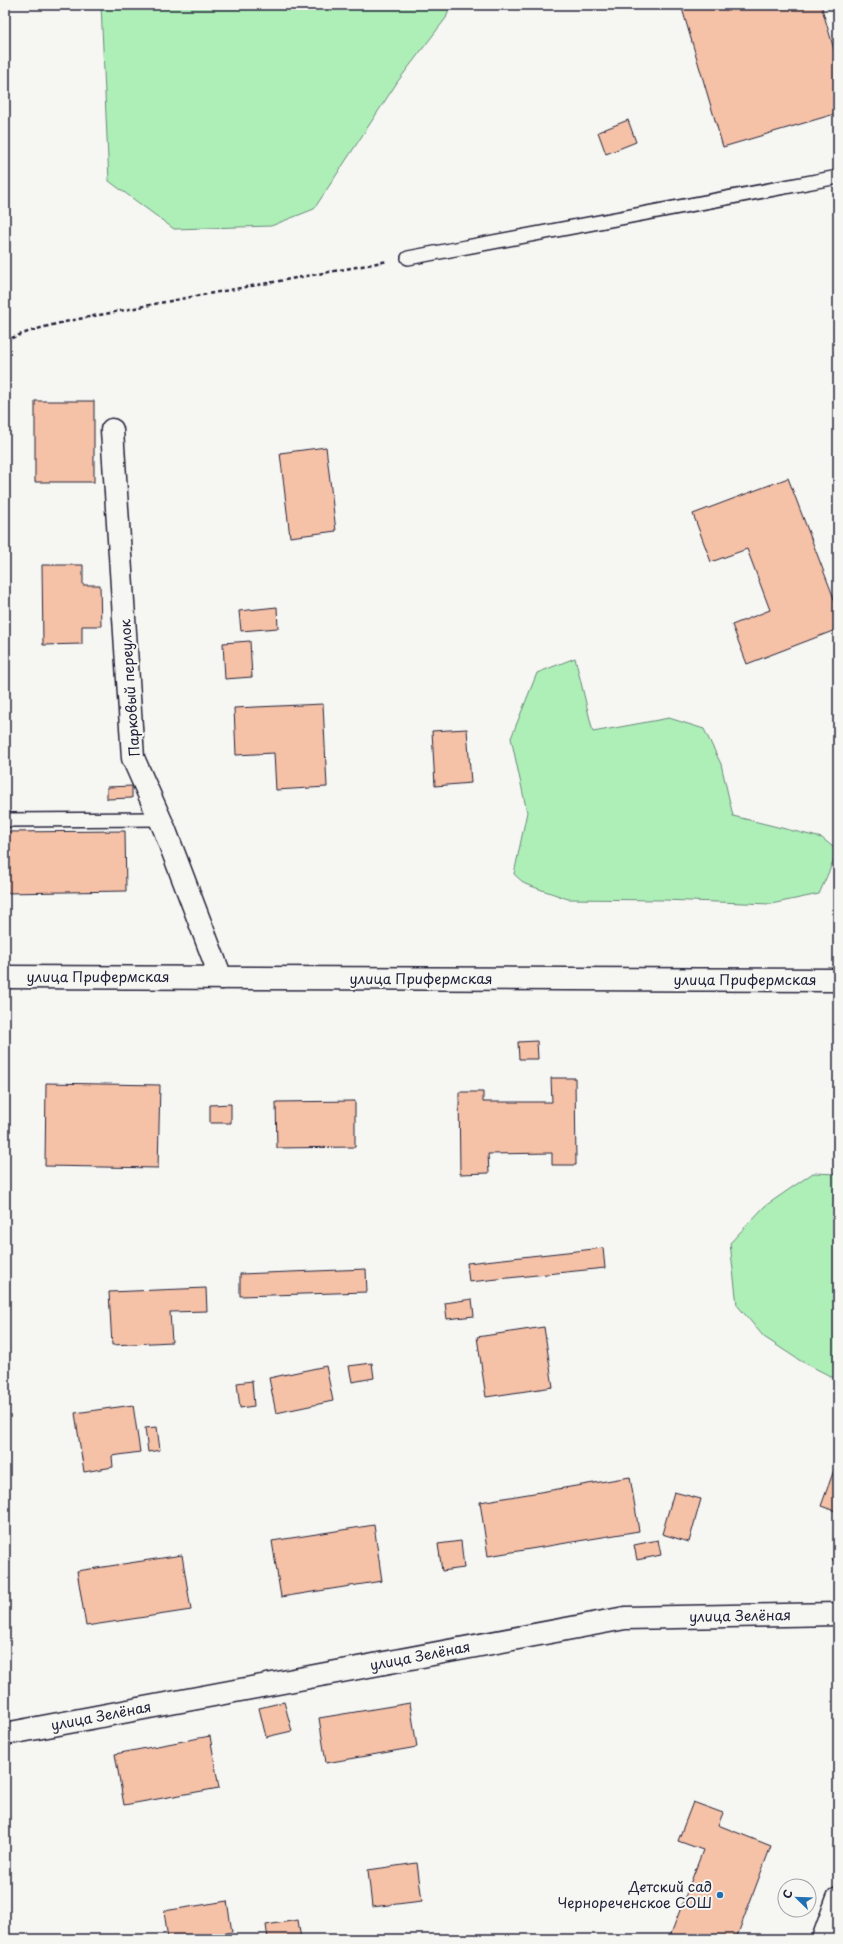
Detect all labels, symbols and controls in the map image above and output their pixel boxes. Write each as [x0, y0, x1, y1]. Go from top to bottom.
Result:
street label: Парковый переулок [114, 618, 145, 757]
street label: улица Прифермская [27, 966, 169, 987]
street label: улица Прифермская [350, 968, 492, 989]
street label: улица Прифермская [674, 969, 816, 990]
street label: улица Зелёная [689, 1604, 791, 1627]
street label: улица Зелёная [368, 1635, 472, 1676]
street label: улица Зелёная [49, 1695, 153, 1736]
place label: Детский сад Чернореченское СОШ [557, 1876, 712, 1913]
north arrow [777, 1878, 817, 1918]
text: С [778, 1887, 797, 1901]
marker: Детский сад Чернореченское СОШ [715, 1890, 725, 1900]

